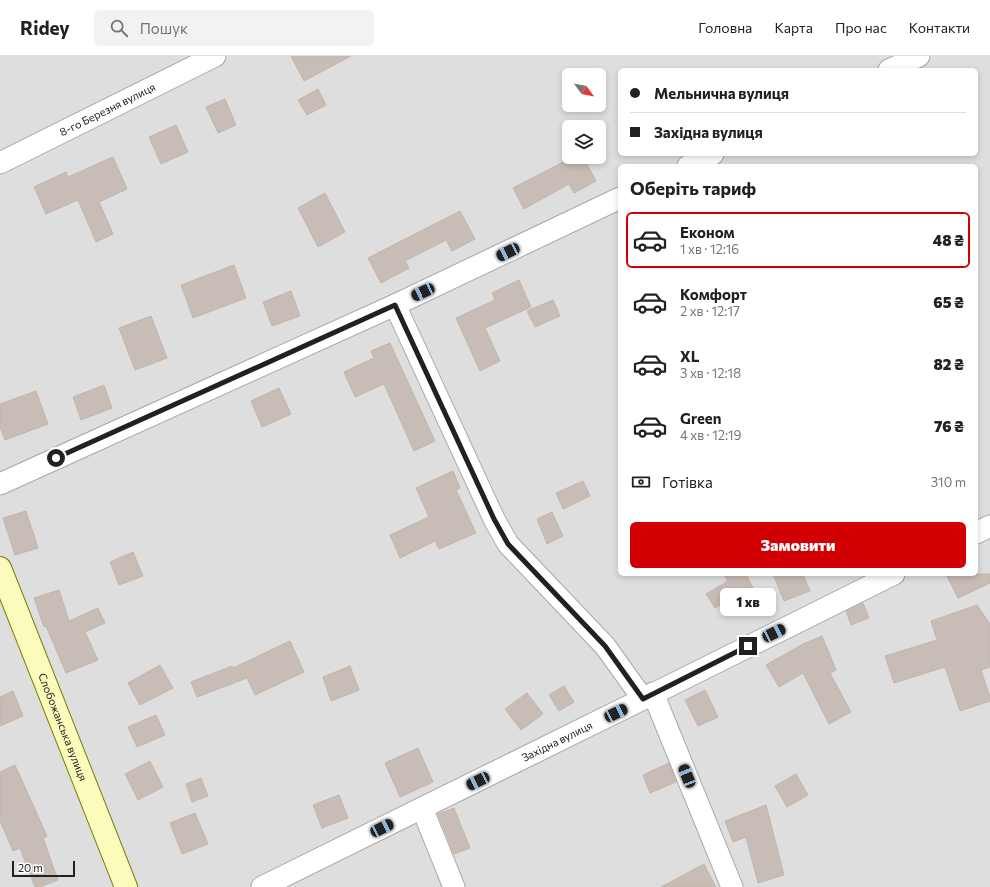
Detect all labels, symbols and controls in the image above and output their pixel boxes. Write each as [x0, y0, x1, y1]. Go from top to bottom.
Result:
search box [94, 10, 374, 46]
text: Ridey [20, 16, 70, 39]
icon: search [108, 17, 130, 39]
text: Пошук [140, 19, 188, 37]
text: Головна [698, 19, 752, 36]
text: Карта [774, 19, 813, 36]
text: Про нас [835, 19, 887, 36]
text: Контакти [909, 19, 970, 36]
north arrow [562, 68, 606, 112]
map controls [562, 68, 606, 164]
street label: 8-го Березня вулиця [57, 80, 157, 138]
text: Мельнична вулиця [654, 84, 789, 102]
button: layers [562, 120, 606, 164]
text: Західна вулиця [654, 123, 763, 141]
text: Оберіть тариф [630, 177, 756, 199]
icon: car [632, 222, 668, 258]
text: Економ [680, 223, 735, 241]
text: 48 ₴ [933, 231, 964, 249]
car [495, 241, 521, 263]
text: 1 хв · 12:16 [680, 241, 739, 257]
car [410, 281, 436, 303]
icon: car [632, 284, 668, 320]
text: Комфорт [680, 285, 747, 303]
text: 65 ₴ [933, 293, 964, 311]
text: 2 хв · 12:17 [680, 303, 740, 319]
icon: car [632, 346, 668, 382]
text: XL [680, 347, 699, 365]
text: 82 ₴ [934, 355, 964, 373]
text: 3 хв · 12:18 [680, 365, 741, 381]
icon: car [632, 408, 668, 444]
text: Green [680, 409, 721, 427]
text: 76 ₴ [934, 417, 964, 435]
text: 4 хв · 12:19 [680, 427, 741, 443]
route start [47, 449, 65, 467]
icon: cash [630, 471, 652, 493]
text: Готівка [662, 473, 713, 491]
text: 310 m [931, 474, 966, 490]
button: Замовити [630, 522, 966, 568]
callout: 1 хв [720, 588, 776, 616]
text: 1 хв [736, 594, 760, 610]
car [761, 622, 787, 644]
route end [739, 637, 757, 655]
street label: Слобожанська вулиця [36, 671, 90, 783]
car [603, 702, 629, 724]
street label: Західна вулиця [519, 718, 594, 764]
car [677, 763, 697, 789]
car [465, 770, 491, 792]
car [369, 817, 395, 839]
scale bar [12, 859, 75, 878]
text: 20 m [18, 861, 43, 874]

